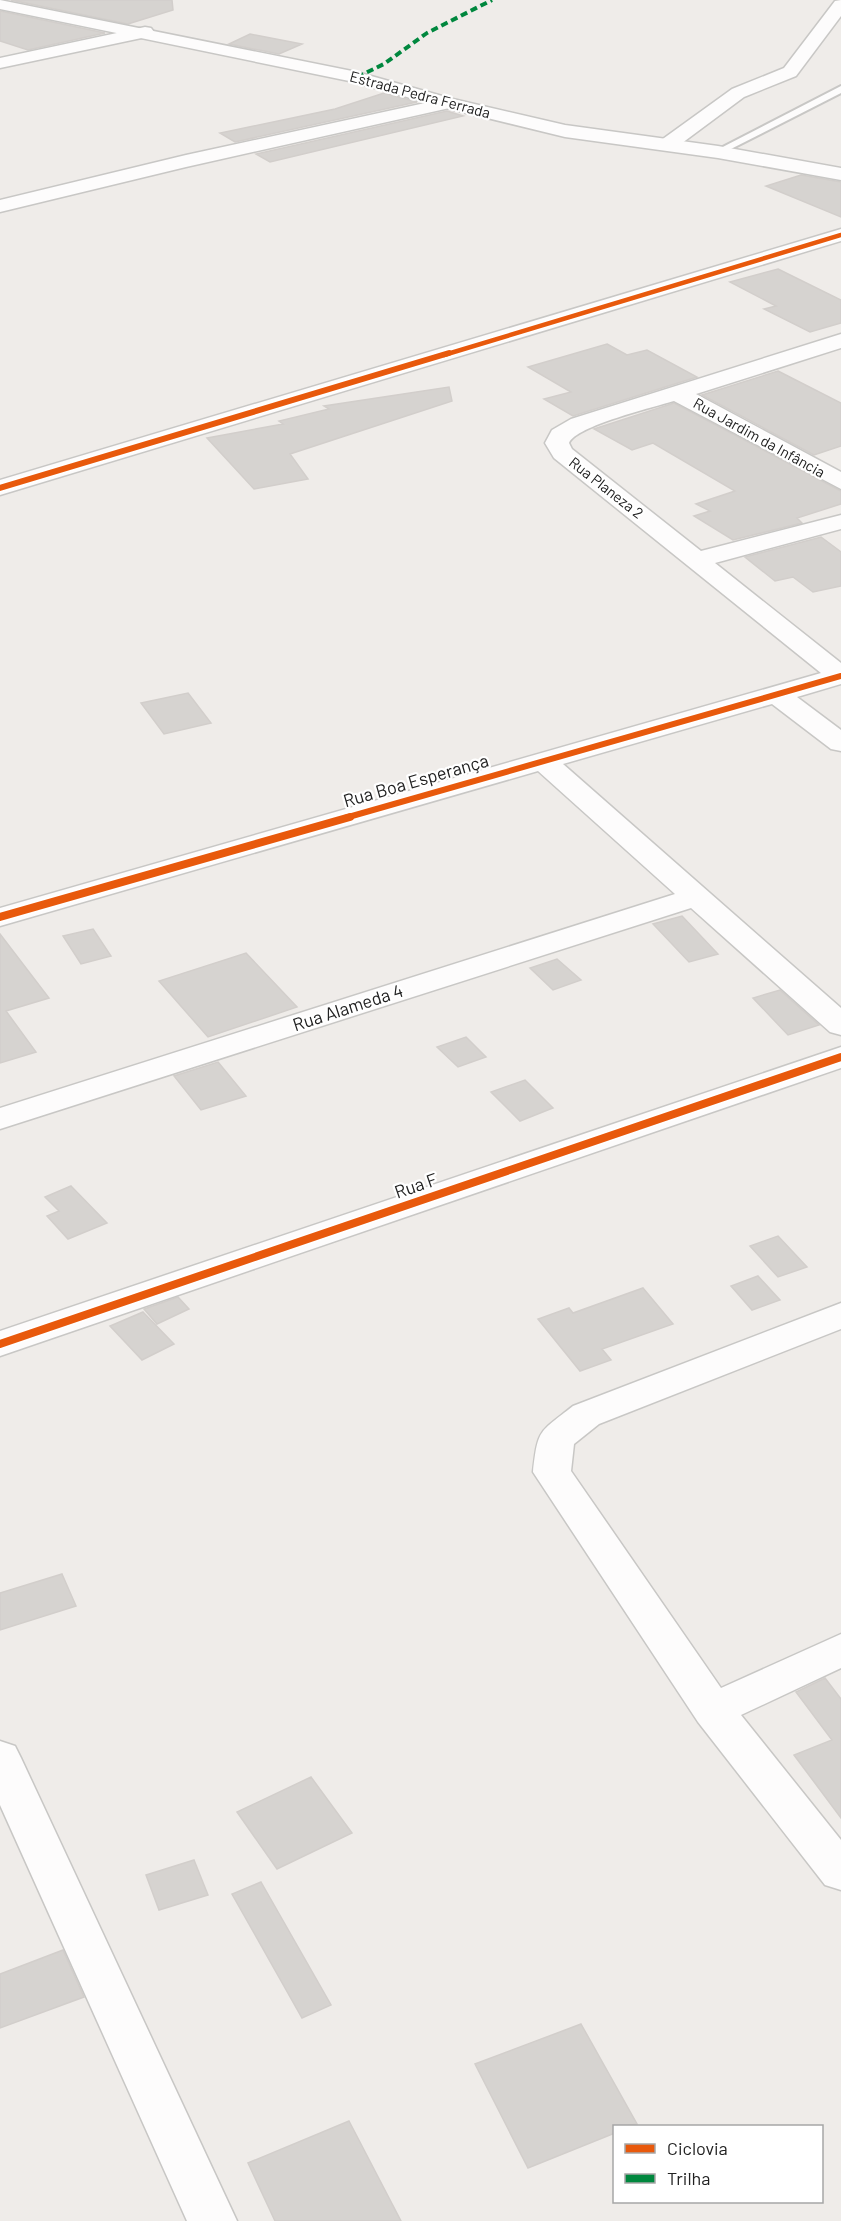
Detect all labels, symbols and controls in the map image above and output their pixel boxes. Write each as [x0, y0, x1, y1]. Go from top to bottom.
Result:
street label: Estrada Pedra Ferrada [348, 67, 493, 121]
street label: Rua Jardim da Infância [690, 393, 828, 481]
street label: Rua Planeza 2 [566, 453, 647, 522]
street label: Rua Boa Esperança [341, 749, 491, 811]
street label: Rua Alameda 4 [290, 979, 406, 1035]
street label: Rua F [391, 1168, 440, 1203]
legend [613, 2125, 823, 2203]
text: Ciclovia [667, 2137, 728, 2159]
text: Trilha [667, 2167, 711, 2189]

